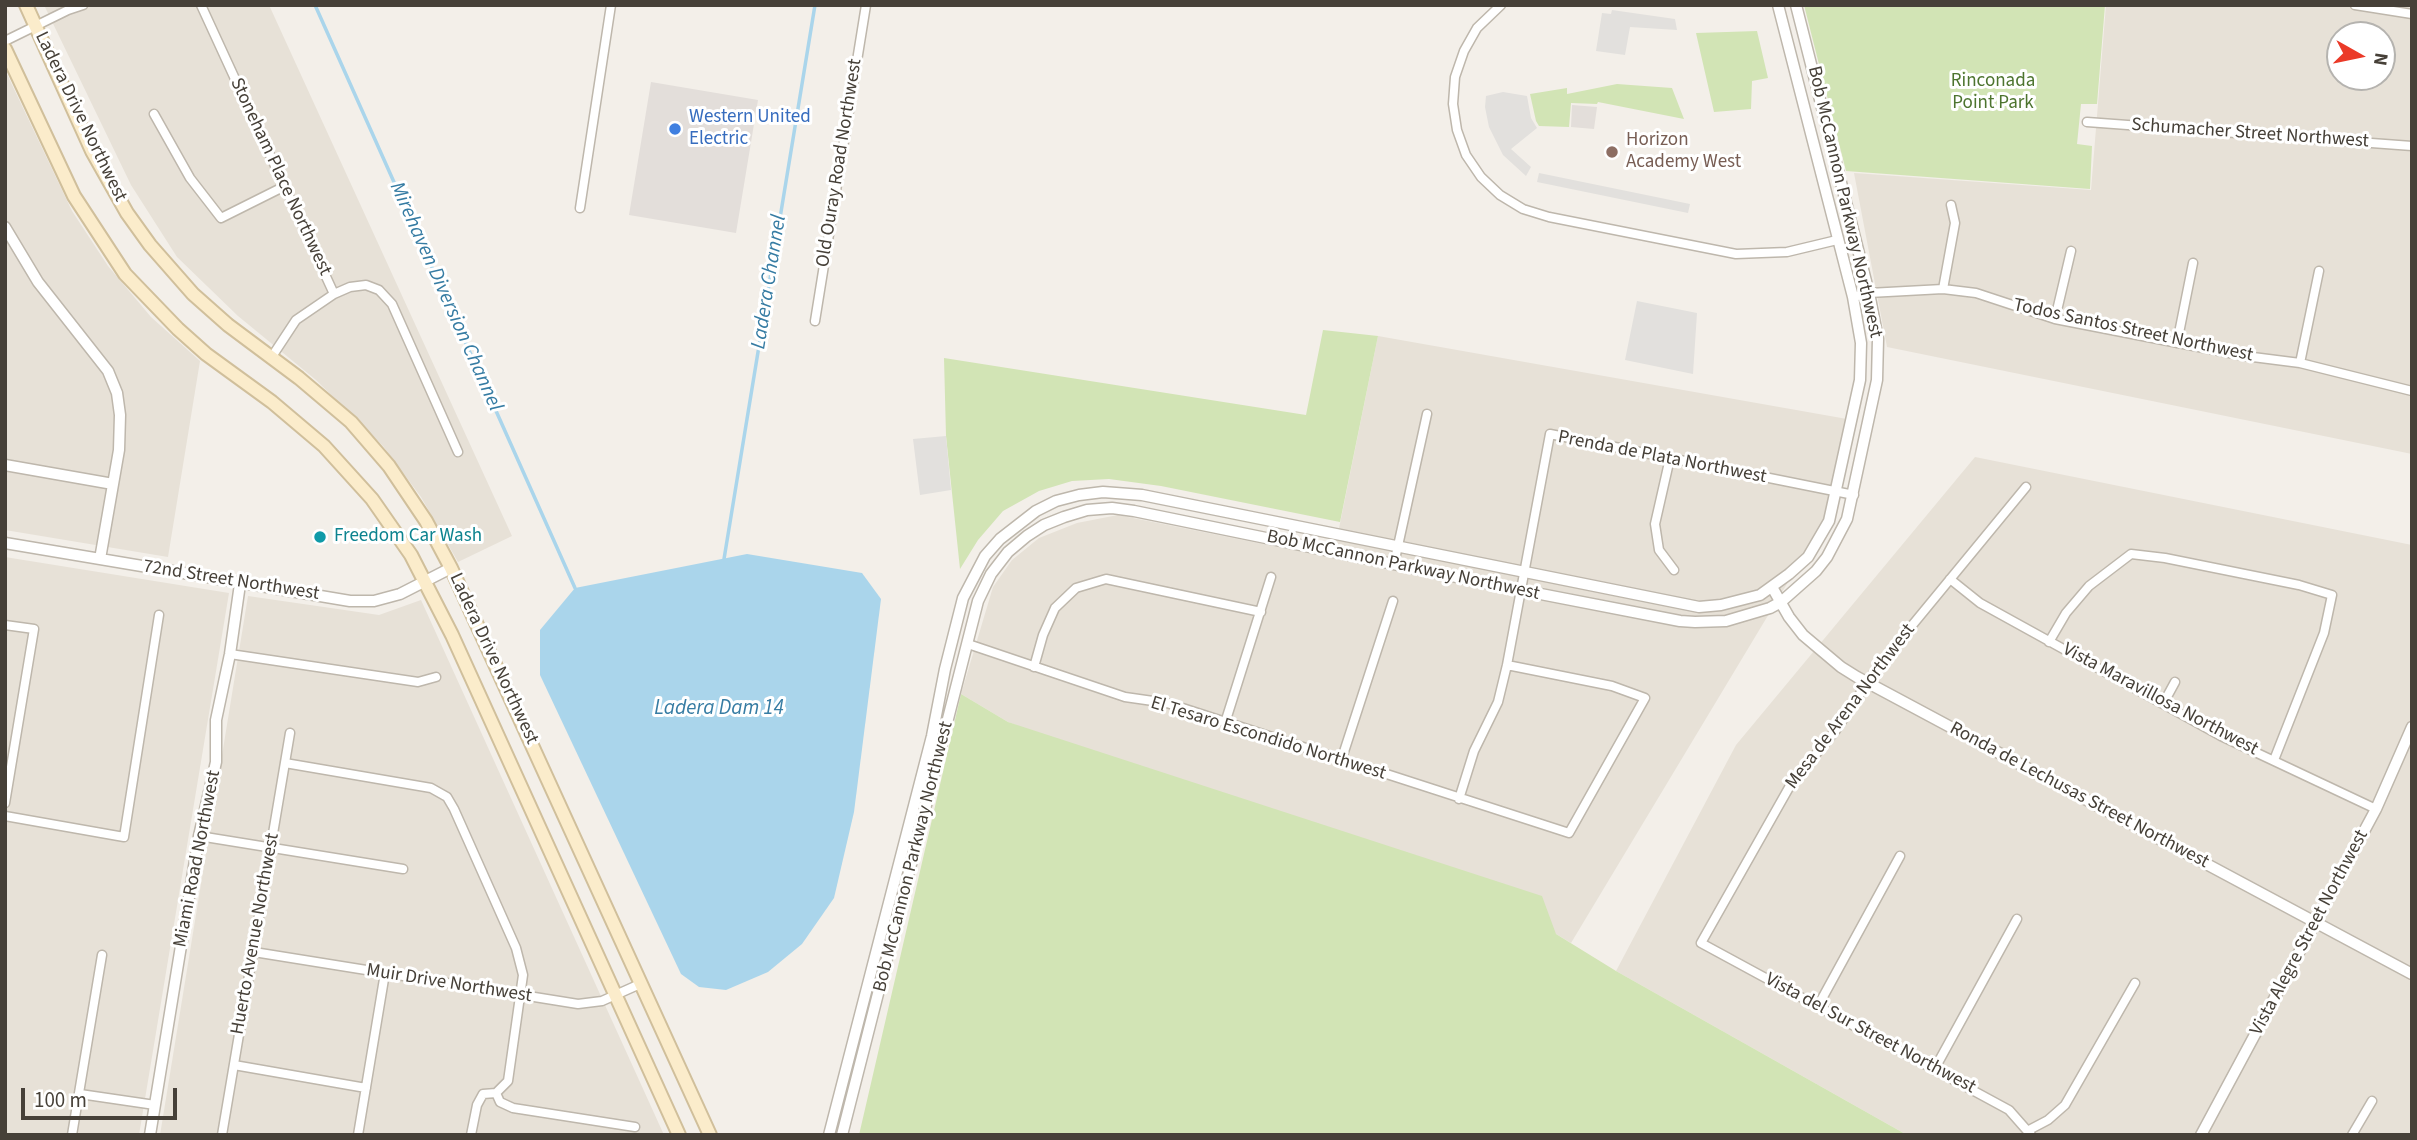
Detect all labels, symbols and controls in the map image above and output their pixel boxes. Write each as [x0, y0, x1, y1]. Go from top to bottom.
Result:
north arrow [2326, 21, 2396, 91]
street label: Ladera Drive Northwest [29, 28, 131, 206]
text: N [2366, 51, 2395, 67]
street label: Old Ouray Road Northwest [812, 57, 868, 269]
street label: Bob McCannon Parkway Northwest [1802, 64, 1886, 340]
park label: Rinconada Point Park [1951, 71, 2035, 115]
street label: Stoneham Place Northwest [224, 75, 336, 279]
place label: Western United Electric [689, 107, 811, 151]
street label: Schumacher Street Northwest [2131, 114, 2369, 154]
marker: Western United Electric [667, 121, 683, 137]
place label: Horizon Academy West [1626, 130, 1741, 174]
marker: Horizon Academy West [1604, 144, 1620, 160]
water label: Mirehaven Diversion Channel [383, 179, 507, 415]
water label: Ladera Channel [747, 213, 793, 351]
street label: Todos Santos Street Northwest [2011, 294, 2255, 368]
street label: Prenda de Plata Northwest [1556, 427, 1768, 489]
place label: Freedom Car Wash [334, 526, 482, 548]
street label: Bob McCannon Parkway Northwest [1265, 526, 1541, 606]
marker: Freedom Car Wash [312, 529, 328, 545]
street label: 72nd Street Northwest [141, 556, 321, 606]
street label: Ladera Drive Northwest [443, 570, 543, 748]
street label: Mesa de Arena Northwest [1781, 620, 1921, 794]
street label: Vista Maravillosa Northwest [2058, 639, 2262, 761]
street label: El Tesaro Escondido Northwest [1148, 692, 1388, 786]
water label: Ladera Dam 14 [654, 696, 784, 722]
street label: Ronda de Lechusas Street Northwest [1945, 718, 2213, 874]
street label: Bob McCannon Parkway Northwest [869, 719, 959, 995]
street label: Miami Road Northwest [170, 769, 226, 949]
street label: Vista Alegre Street Northwest [2246, 826, 2374, 1040]
street label: Huerto Avenue Northwest [227, 831, 285, 1037]
street label: Muir Drive Northwest [365, 960, 533, 1008]
street label: Vista del Sur Street Northwest [1761, 969, 1979, 1099]
scale bar [24, 1074, 180, 1118]
text: 100 m [34, 1085, 87, 1115]

